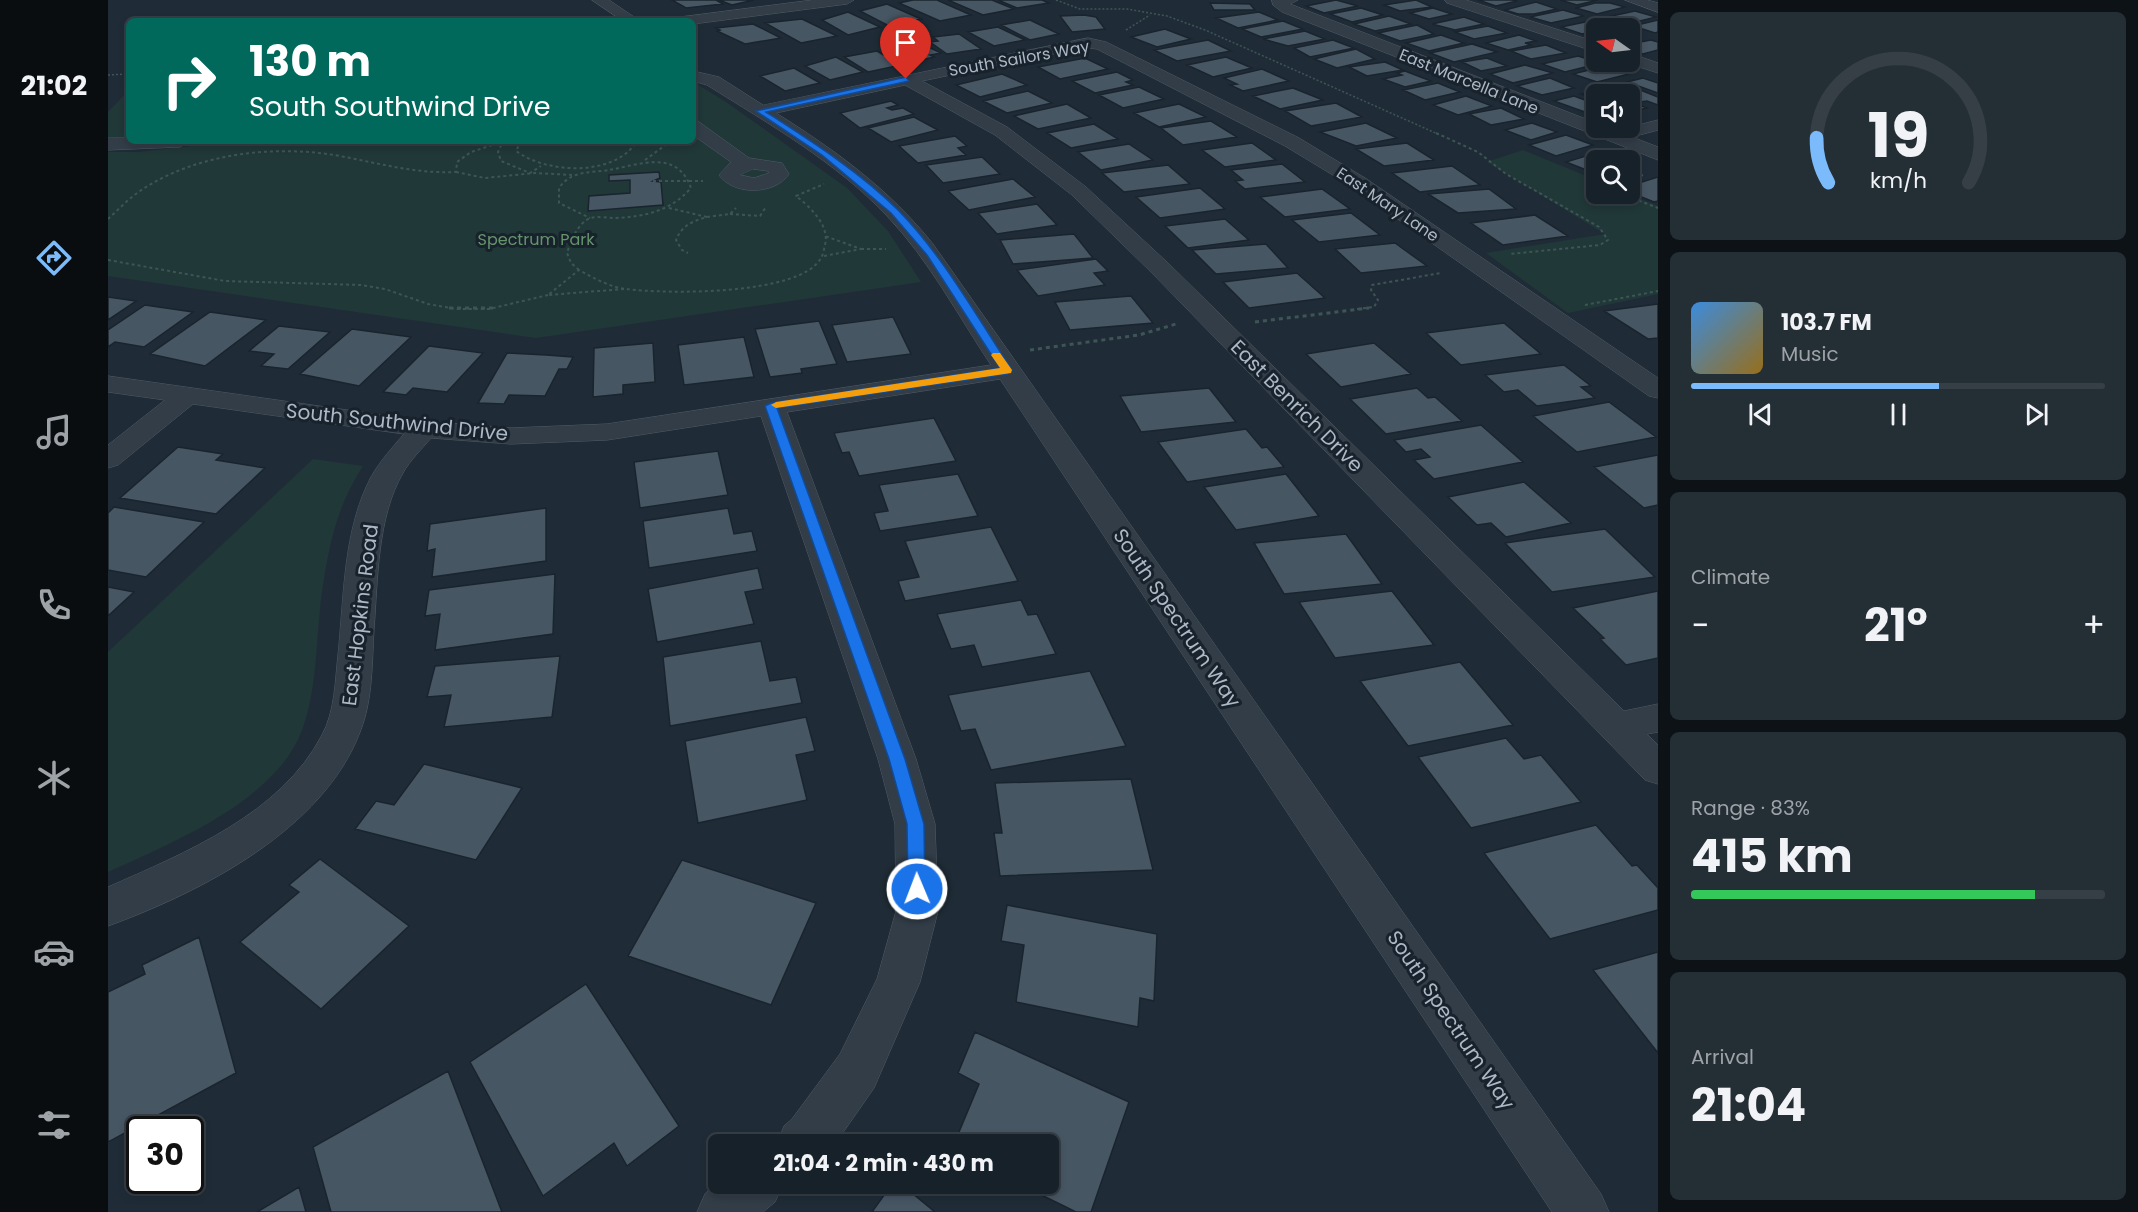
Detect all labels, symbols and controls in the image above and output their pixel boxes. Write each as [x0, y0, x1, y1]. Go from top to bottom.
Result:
pin [880, 17, 931, 79]
north arrow [1586, 18, 1640, 72]
map controls [1586, 18, 1640, 204]
icon: arrive [889, 26, 922, 59]
text: 130 m [249, 32, 371, 91]
street label: South Sailors Way [947, 35, 1091, 82]
icon: right [150, 42, 228, 120]
street label: East Marcella Lane [1396, 43, 1542, 120]
text: 21:02 [21, 67, 87, 104]
button: sound [1586, 84, 1640, 138]
text: South Southwind Drive [249, 88, 550, 125]
text: 19 [1867, 91, 1929, 179]
button: search [1586, 150, 1640, 204]
street label: East Mary Lane [1332, 162, 1444, 247]
text: km/h [1869, 165, 1927, 196]
park label: Spectrum Park [478, 228, 595, 251]
icon: directions [33, 237, 75, 279]
text: 103.7 FM [1781, 307, 1872, 338]
street label: East Benrich Drive [1224, 333, 1370, 479]
text: Music [1781, 340, 1839, 368]
street label: South Southwind Drive [284, 396, 510, 448]
icon: previous [1744, 398, 1777, 431]
icon: pause [1882, 398, 1915, 431]
icon: next [2020, 398, 2053, 431]
icon: music [33, 411, 75, 453]
street label: East Hopkins Road [335, 523, 385, 707]
street label: South Spectrum Way [1107, 523, 1247, 713]
text: Climate [1691, 563, 1770, 591]
icon: phone [33, 584, 75, 626]
text: 21° [1864, 594, 1928, 657]
text: − [1691, 602, 1709, 649]
text: + [2082, 602, 2105, 649]
icon: climate [33, 757, 75, 799]
text: Range · 83% [1691, 794, 1810, 822]
text: 415 km [1691, 825, 1853, 888]
position arrow [885, 857, 949, 921]
street label: South Spectrum Way [1381, 925, 1521, 1115]
icon: car [33, 931, 75, 973]
text: Arrival [1691, 1043, 1754, 1071]
text: 21:04 [1691, 1074, 1806, 1137]
icon: filters [33, 1104, 75, 1146]
speed limit sign: 30 [126, 1116, 204, 1194]
text: 21:04 · 2 min · 430 m [773, 1148, 994, 1179]

